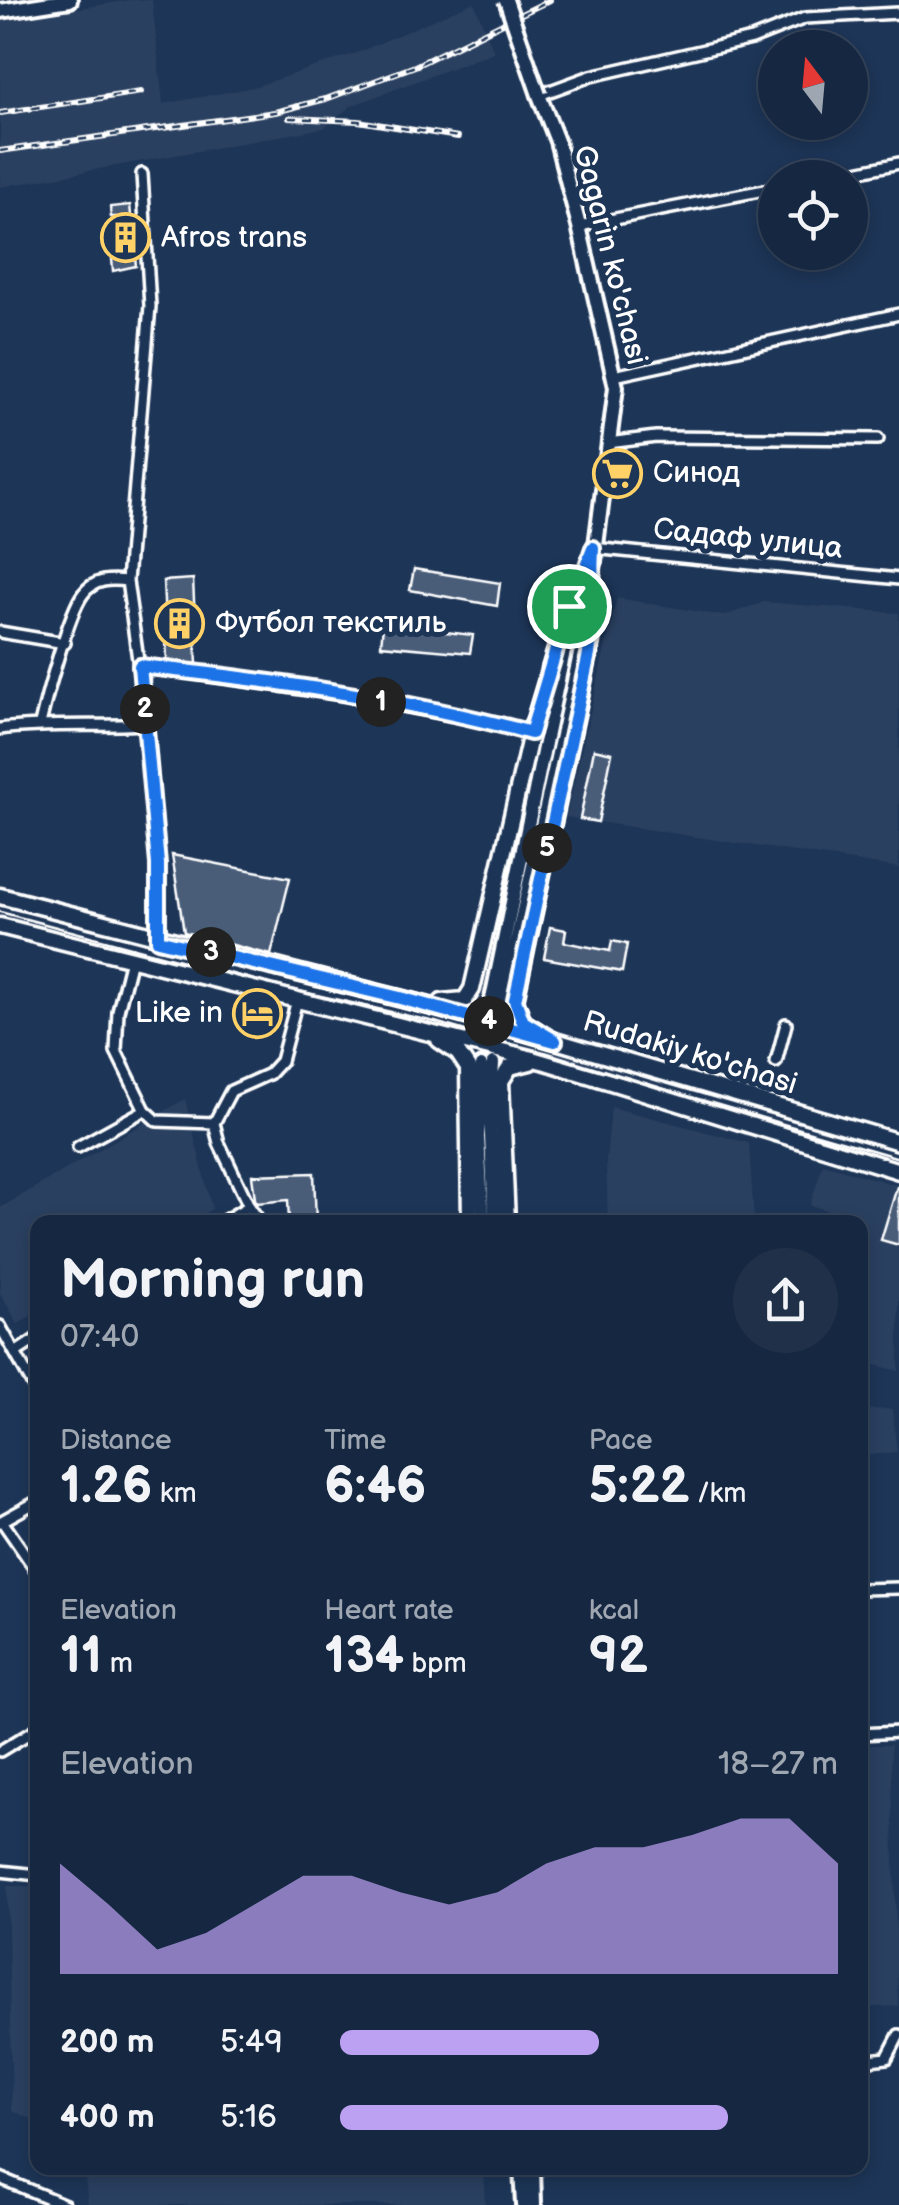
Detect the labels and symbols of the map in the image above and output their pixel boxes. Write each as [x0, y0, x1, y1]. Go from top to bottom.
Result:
north arrow [758, 30, 868, 140]
street label: Gagarin ko'chasi [565, 141, 655, 369]
building icon: Afros trans [100, 212, 152, 264]
place label: Afros trans [161, 220, 307, 256]
supermarket icon: Синод [592, 447, 644, 499]
place label: Синод [653, 455, 740, 491]
street label: Садаф улица [652, 511, 845, 567]
pin [527, 564, 612, 649]
building icon: Футбол текстиль [154, 597, 206, 649]
place label: Футбол текстиль [215, 605, 447, 641]
pin: 1 [356, 677, 406, 727]
pin: 2 [120, 684, 170, 734]
pin: 5 [522, 823, 572, 873]
pin: 3 [186, 927, 236, 977]
hotel icon: Like in [232, 987, 284, 1039]
place label: Like in [135, 995, 223, 1031]
pin: 4 [464, 996, 514, 1046]
street label: Rudakiy ko'chasi [579, 1003, 801, 1103]

